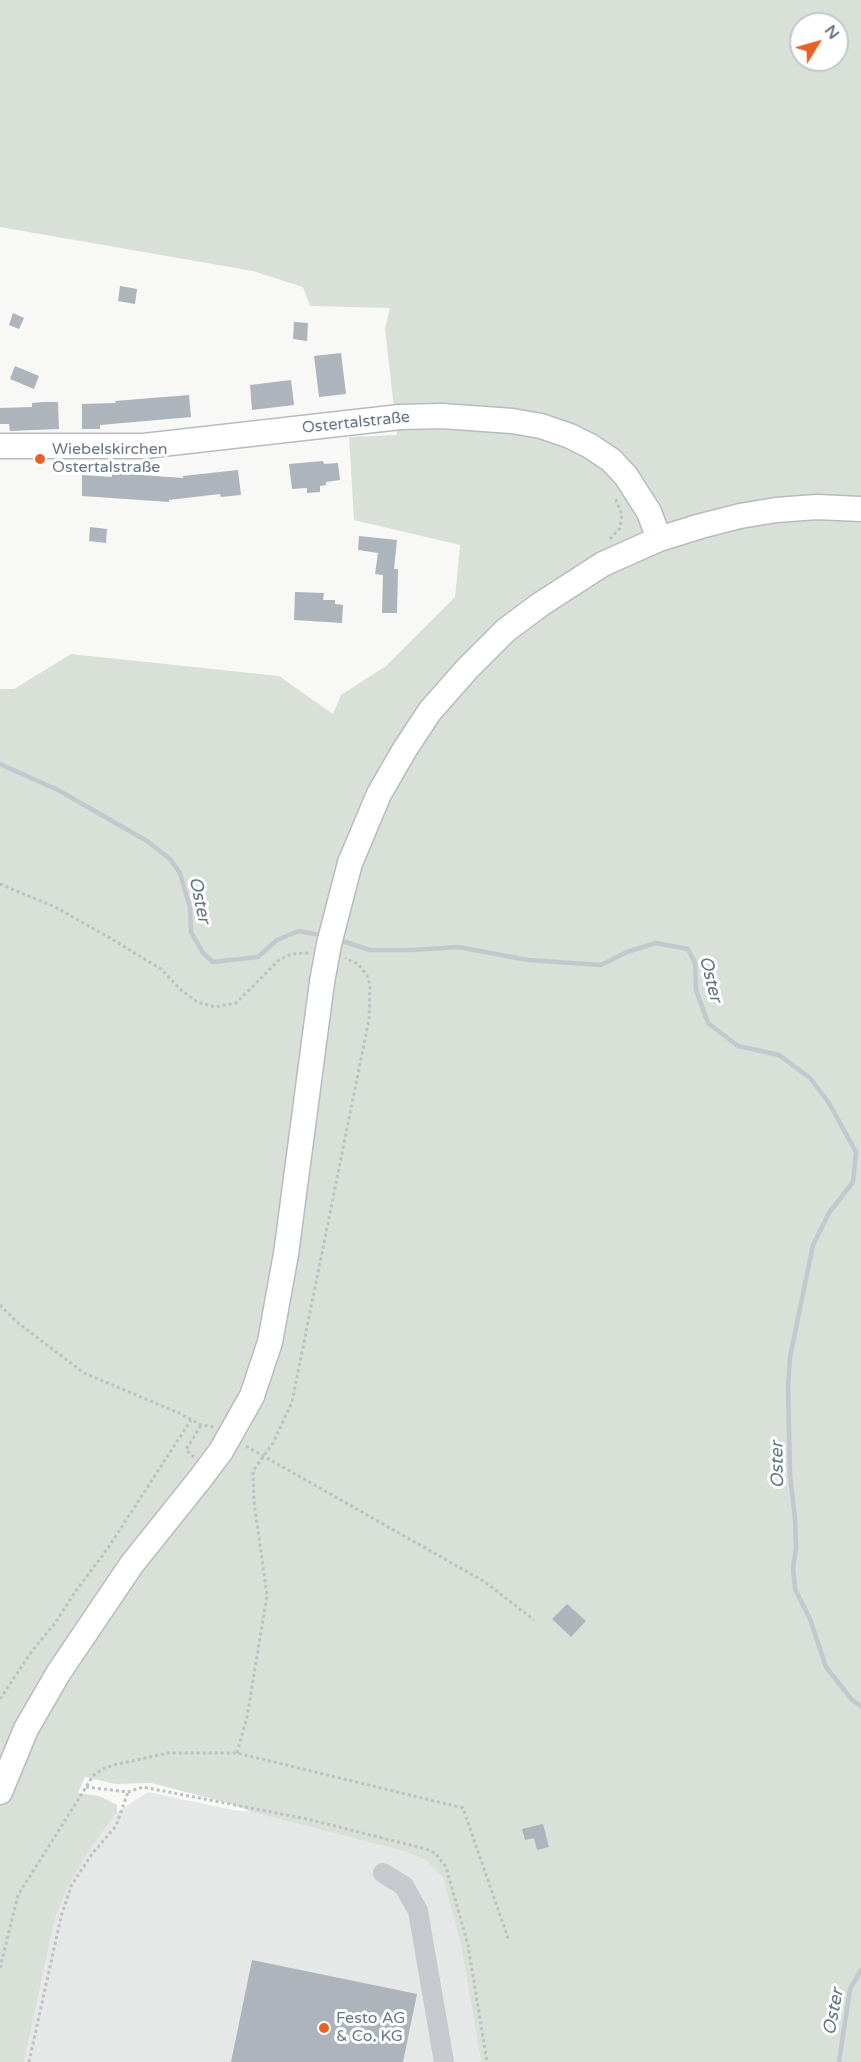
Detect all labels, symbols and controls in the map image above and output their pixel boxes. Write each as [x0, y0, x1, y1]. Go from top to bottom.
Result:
north arrow [789, 12, 849, 72]
text: N [820, 21, 844, 44]
street label: Ostertalstraße [301, 408, 411, 438]
place label: Wiebelskirchen Ostertalstraße [52, 440, 168, 478]
marker: Wiebelskirchen Ostertalstraße [33, 452, 47, 466]
water label: Oster [184, 875, 214, 925]
water label: Oster [694, 954, 726, 1004]
water label: Oster [767, 1441, 789, 1489]
water label: Oster [819, 1987, 849, 2037]
place label: Festo AG & Co. KG [336, 2009, 405, 2047]
marker: Festo AG & Co. KG [317, 2021, 331, 2035]

